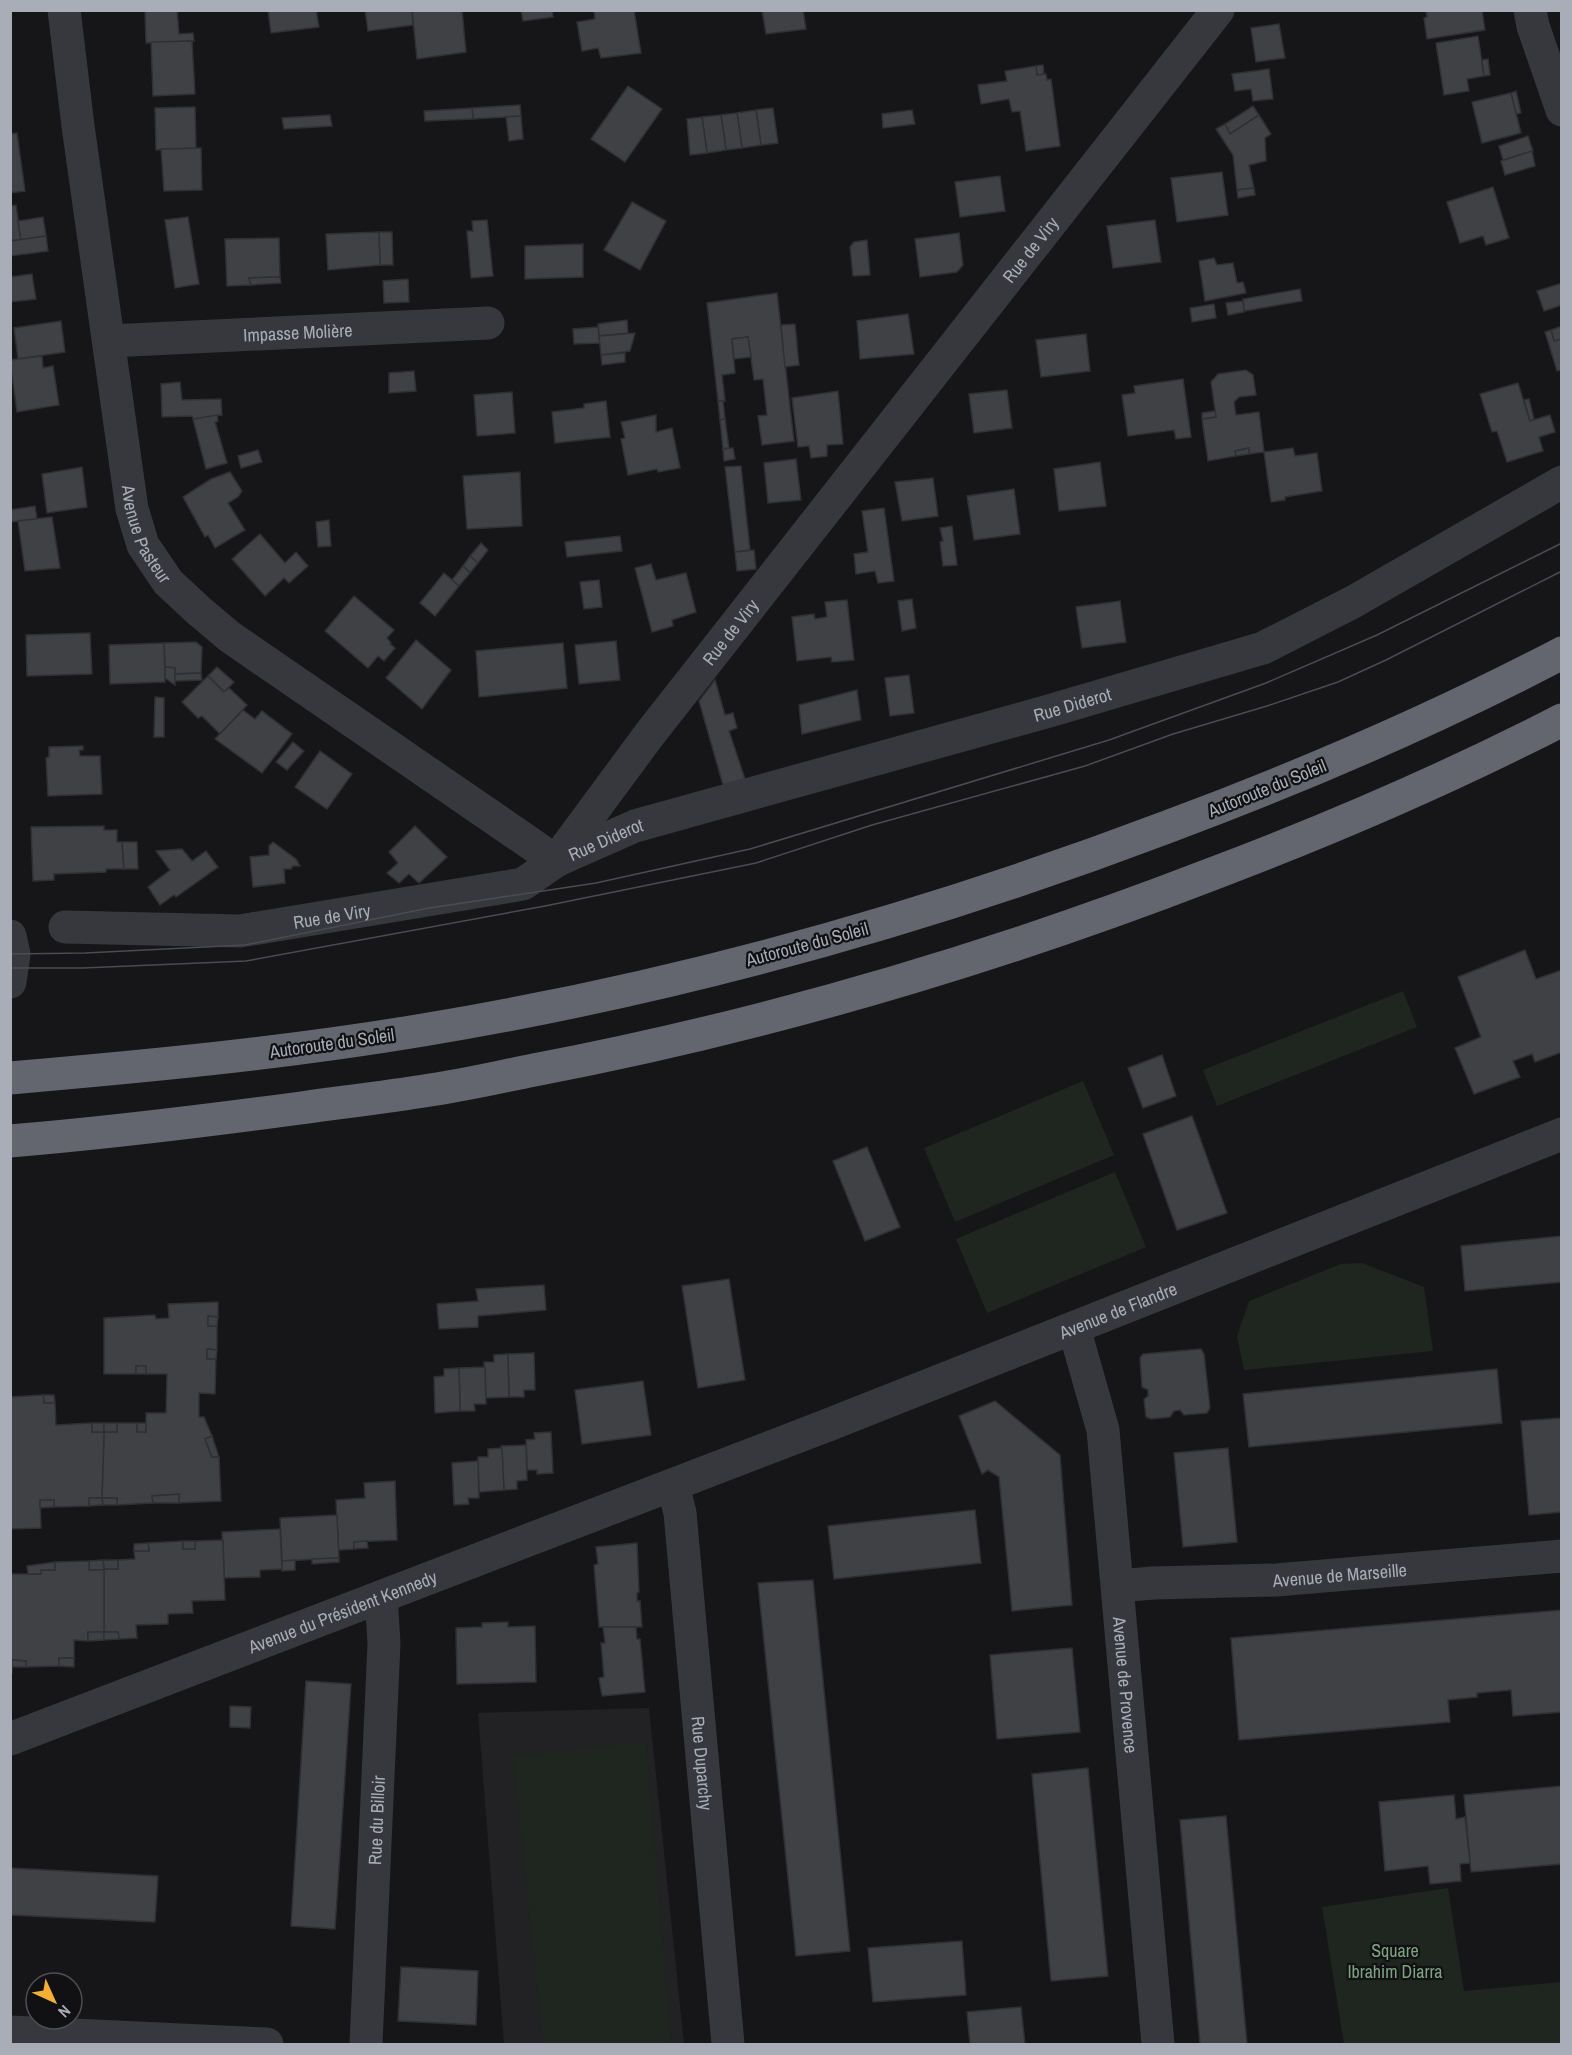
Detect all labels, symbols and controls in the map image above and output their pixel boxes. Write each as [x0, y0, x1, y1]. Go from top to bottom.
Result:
street label: Rue de Viry [996, 211, 1064, 288]
street label: Impasse Molière [243, 317, 353, 347]
street label: Avenue Pasteur [116, 482, 178, 588]
street label: Rue de Viry [696, 593, 764, 670]
street label: Rue Diderot [1031, 681, 1114, 727]
street label: Autoroute du Soleil [1203, 753, 1330, 823]
street label: Rue Diderot [564, 812, 646, 867]
street label: Rue de Viry [291, 897, 373, 934]
street label: Autoroute du Soleil [742, 916, 871, 973]
street label: Autoroute du Soleil [267, 1022, 396, 1064]
street label: Avenue de Flandre [1054, 1275, 1180, 1345]
street label: Avenue de Marseille [1271, 1557, 1408, 1593]
street label: Avenue du Président Kennedy [243, 1564, 441, 1659]
street label: Avenue de Provence [1107, 1615, 1144, 1754]
street label: Rue Duparchy [686, 1715, 719, 1812]
street label: Rue du Billoir [362, 1775, 391, 1866]
park label: Square Ibrahim Diarra [1347, 1938, 1443, 1984]
north arrow [24, 1971, 84, 2031]
text: N [53, 2000, 76, 2023]

